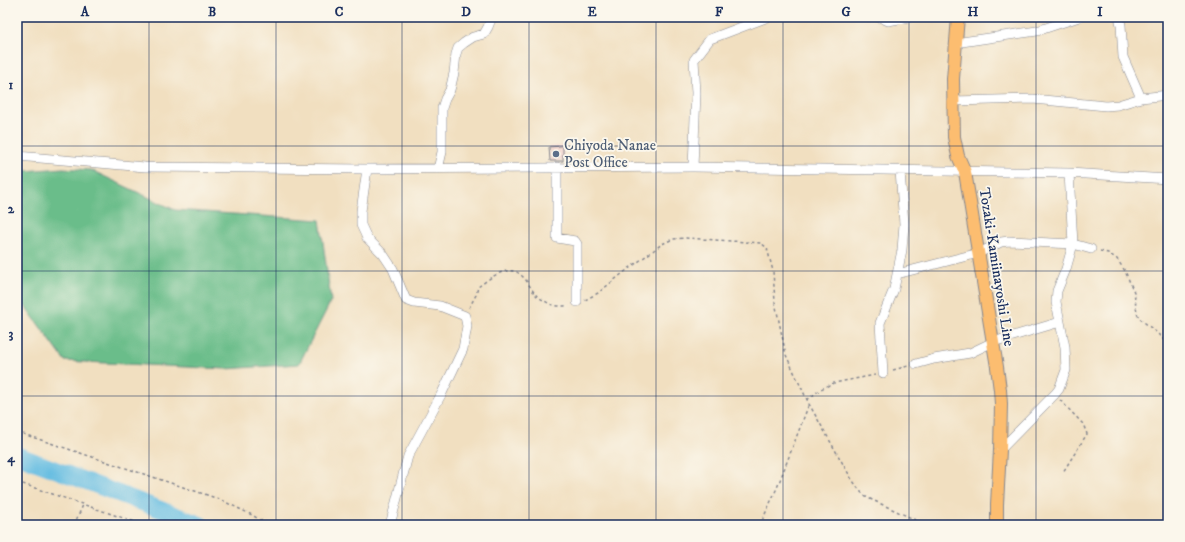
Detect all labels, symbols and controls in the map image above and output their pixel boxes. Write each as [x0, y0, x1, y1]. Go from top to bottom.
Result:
text: A [80, 4, 90, 20]
text: B [208, 4, 216, 20]
text: C [335, 4, 344, 20]
text: D [461, 4, 471, 20]
text: E [587, 4, 597, 20]
text: F [715, 4, 724, 20]
text: G [841, 4, 851, 20]
text: H [968, 4, 979, 20]
text: I [1097, 4, 1103, 20]
text: 1 [9, 77, 14, 93]
place label: Chiyoda Nanae Post Office [564, 136, 656, 172]
marker: Chiyoda Nanae Post Office [551, 149, 561, 159]
street label: Tozaki-Kamiinayoshi Line [975, 186, 1018, 348]
text: 2 [8, 201, 15, 217]
text: 3 [9, 326, 14, 342]
text: 4 [6, 450, 15, 467]

